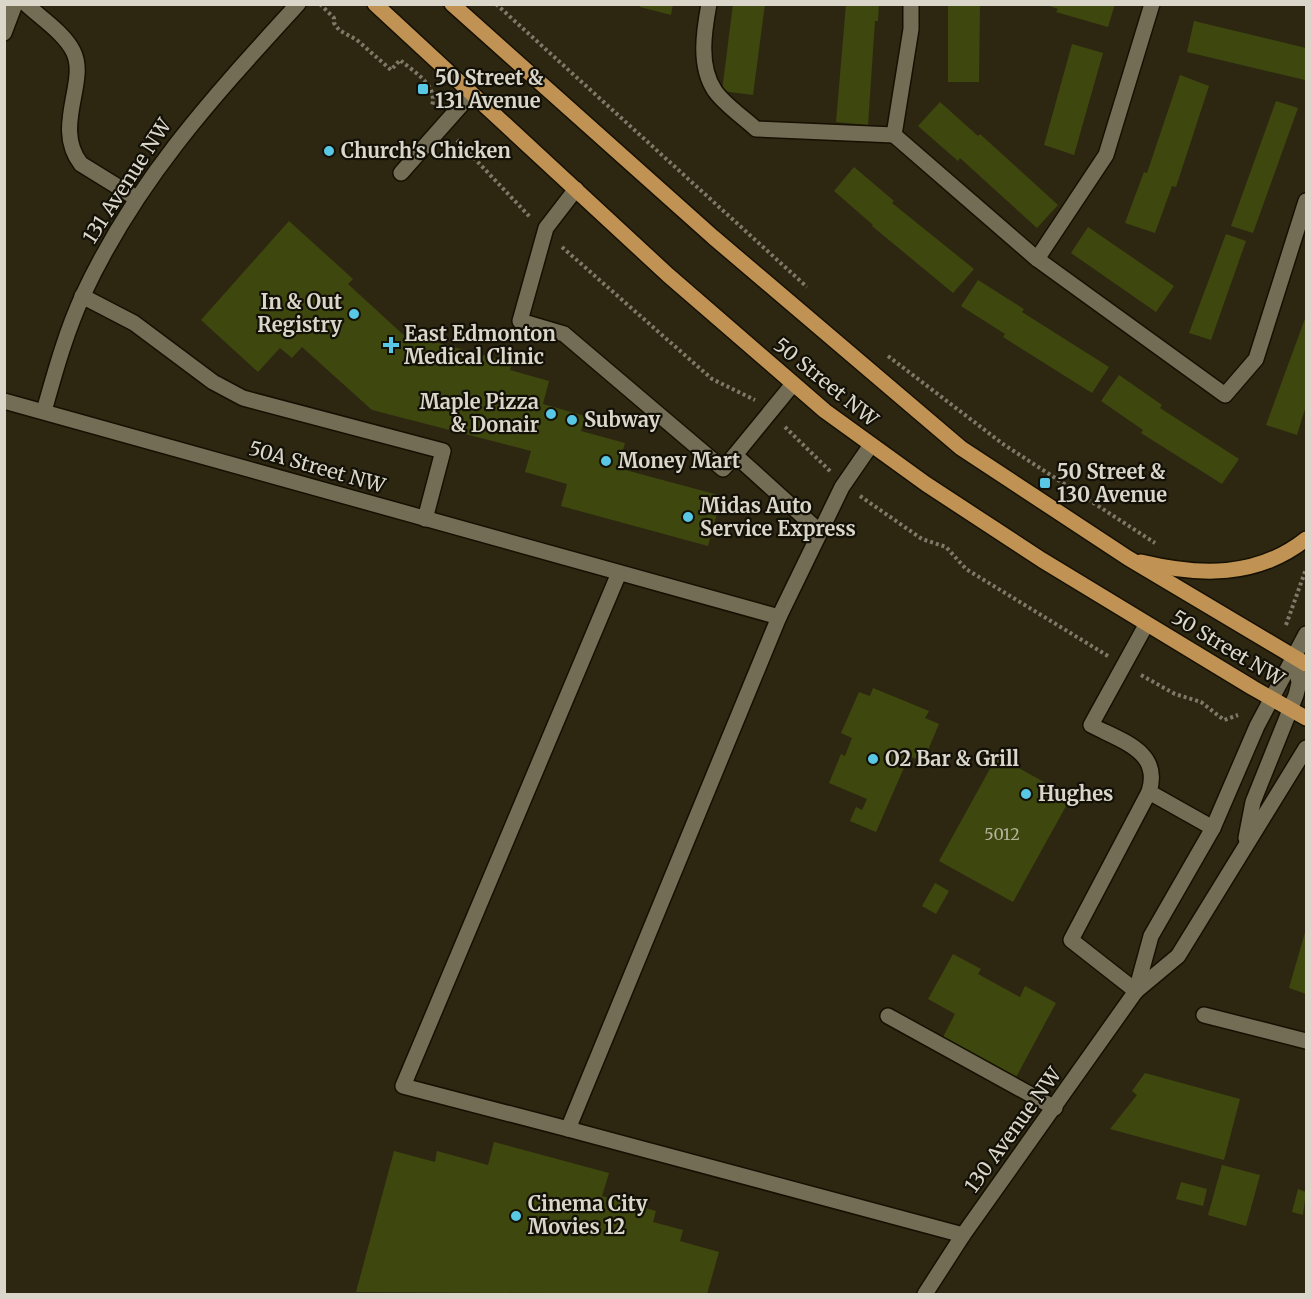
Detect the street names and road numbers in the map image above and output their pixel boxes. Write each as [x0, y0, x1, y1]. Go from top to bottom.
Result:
street label: 131 Avenue NW [77, 113, 177, 248]
street label: 50 Street NW [769, 332, 884, 432]
street label: 50A Street NW [246, 435, 389, 498]
street label: 50 Street NW [1167, 604, 1290, 692]
street label: 130 Avenue NW [959, 1061, 1067, 1197]

